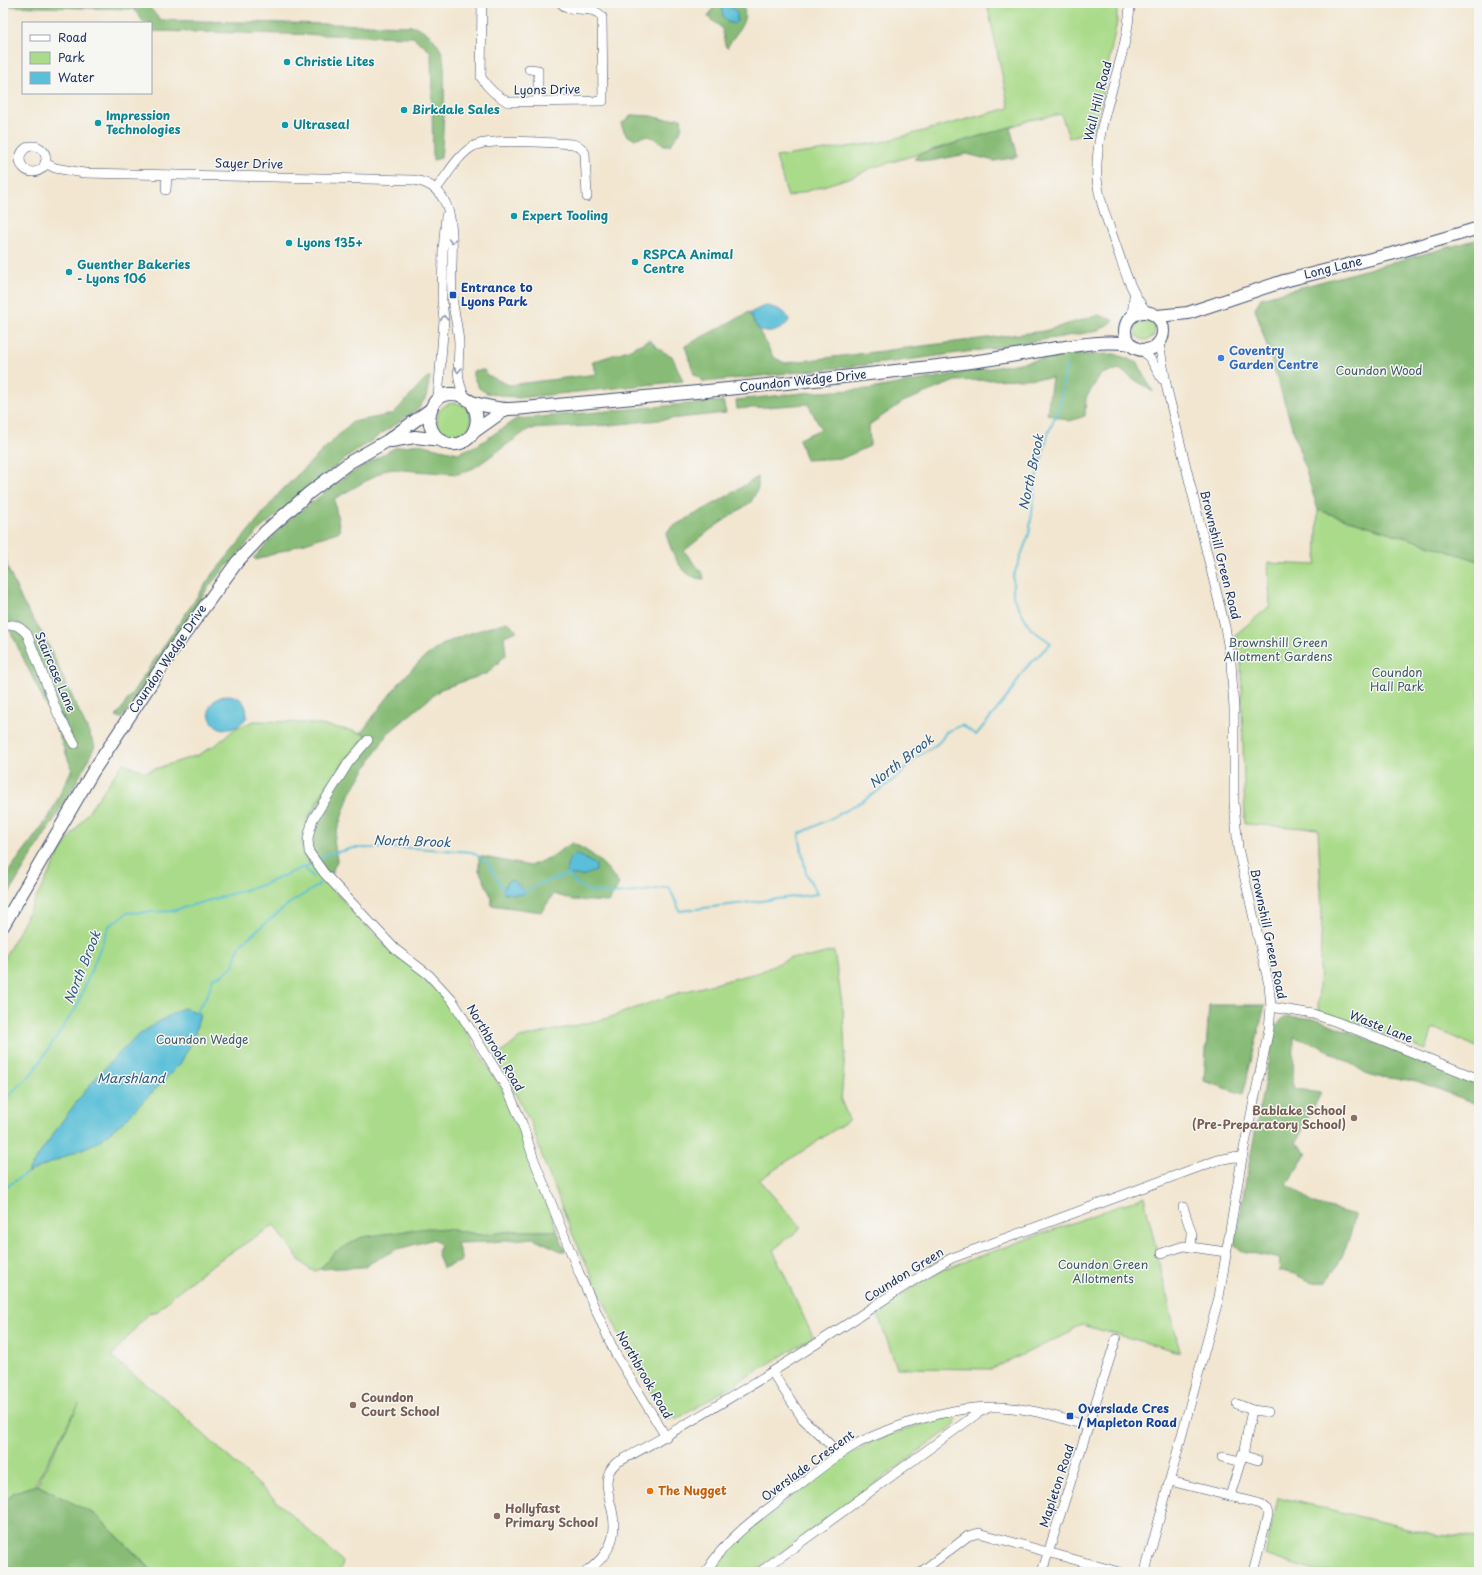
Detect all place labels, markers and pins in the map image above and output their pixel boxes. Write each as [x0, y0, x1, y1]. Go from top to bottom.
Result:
place label: Christie Lites [295, 52, 375, 70]
marker: Christie Lites [282, 57, 292, 67]
place label: Birkdale Sales [412, 100, 500, 118]
marker: Birkdale Sales [399, 105, 409, 115]
place label: Impression Technologies [106, 106, 181, 138]
place label: Ultraseal [293, 115, 349, 133]
marker: Impression Technologies [93, 118, 103, 128]
marker: Ultraseal [280, 120, 290, 130]
place label: Expert Tooling [522, 206, 608, 224]
marker: Expert Tooling [509, 211, 519, 221]
place label: Lyons 135+ [297, 233, 363, 251]
marker: Lyons 135+ [284, 238, 294, 248]
place label: RSPCA Animal Centre [643, 245, 733, 277]
place label: Guenther Bakeries - Lyons 106 [77, 255, 191, 287]
marker: RSPCA Animal Centre [630, 257, 640, 267]
marker: Guenther Bakeries - Lyons 106 [64, 267, 74, 277]
place label: Entrance to Lyons Park [461, 278, 533, 310]
marker: Entrance to Lyons Park [448, 290, 458, 300]
place label: Coventry Garden Centre [1229, 341, 1319, 373]
marker: Coventry Garden Centre [1216, 353, 1226, 363]
place label: Bablake School (Pre-Preparatory School) [1192, 1101, 1346, 1133]
marker: Bablake School (Pre-Preparatory School) [1349, 1113, 1359, 1123]
place label: Coundon Court School [361, 1388, 440, 1420]
place label: Overslade Cres / Mapleton Road [1077, 1399, 1177, 1431]
marker: Coundon Court School [348, 1400, 358, 1410]
marker: Overslade Cres / Mapleton Road [1065, 1411, 1075, 1421]
place label: The Nugget [658, 1481, 727, 1499]
marker: The Nugget [645, 1486, 655, 1496]
place label: Hollyfast Primary School [505, 1499, 598, 1531]
marker: Hollyfast Primary School [492, 1511, 502, 1521]

